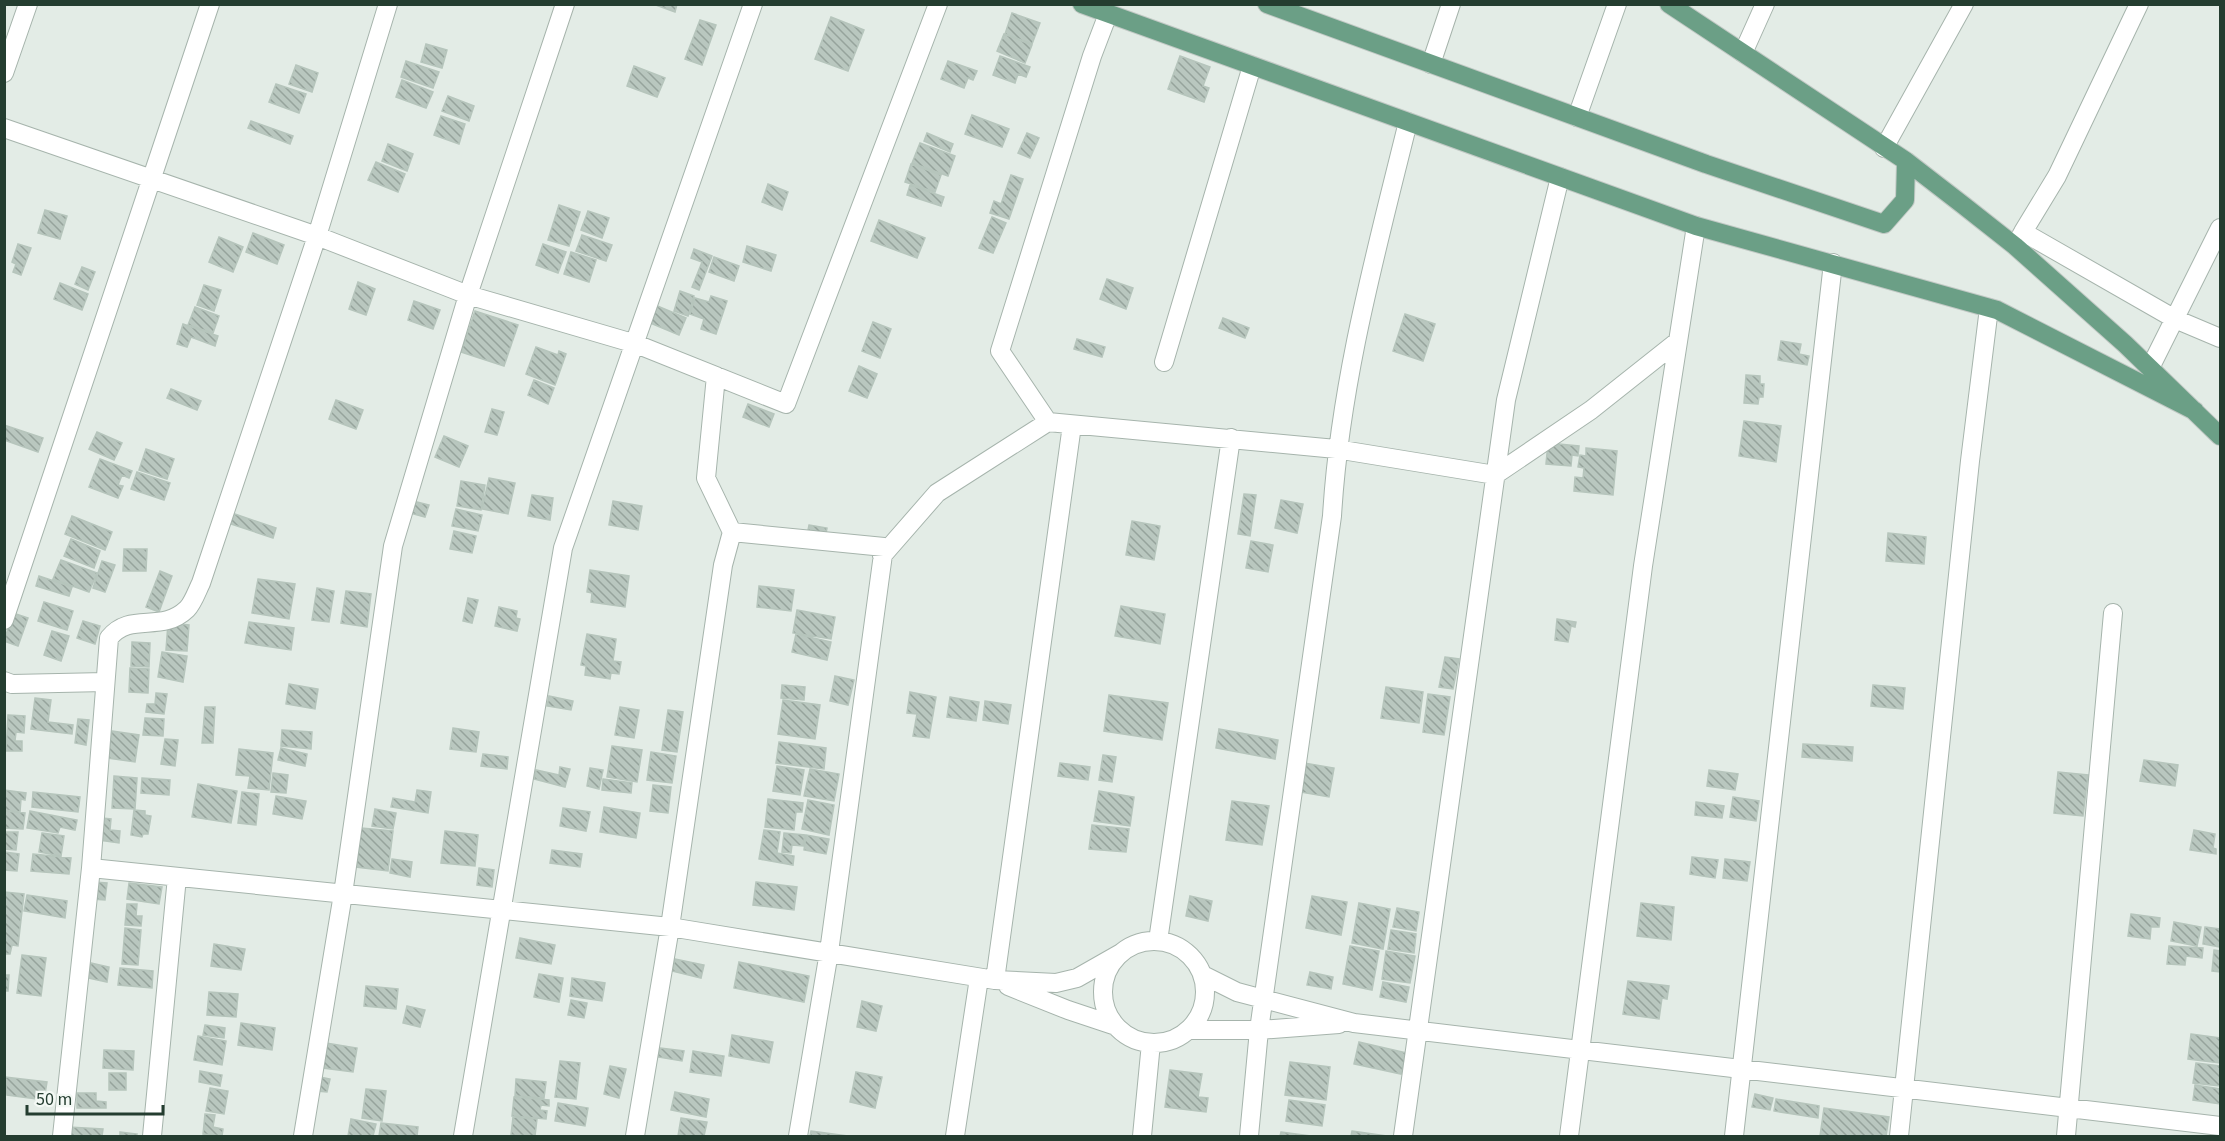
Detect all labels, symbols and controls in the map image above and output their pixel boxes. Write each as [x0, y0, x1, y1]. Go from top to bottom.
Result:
scale bar [27, 1078, 164, 1116]
text: 50 m [36, 1087, 72, 1112]

